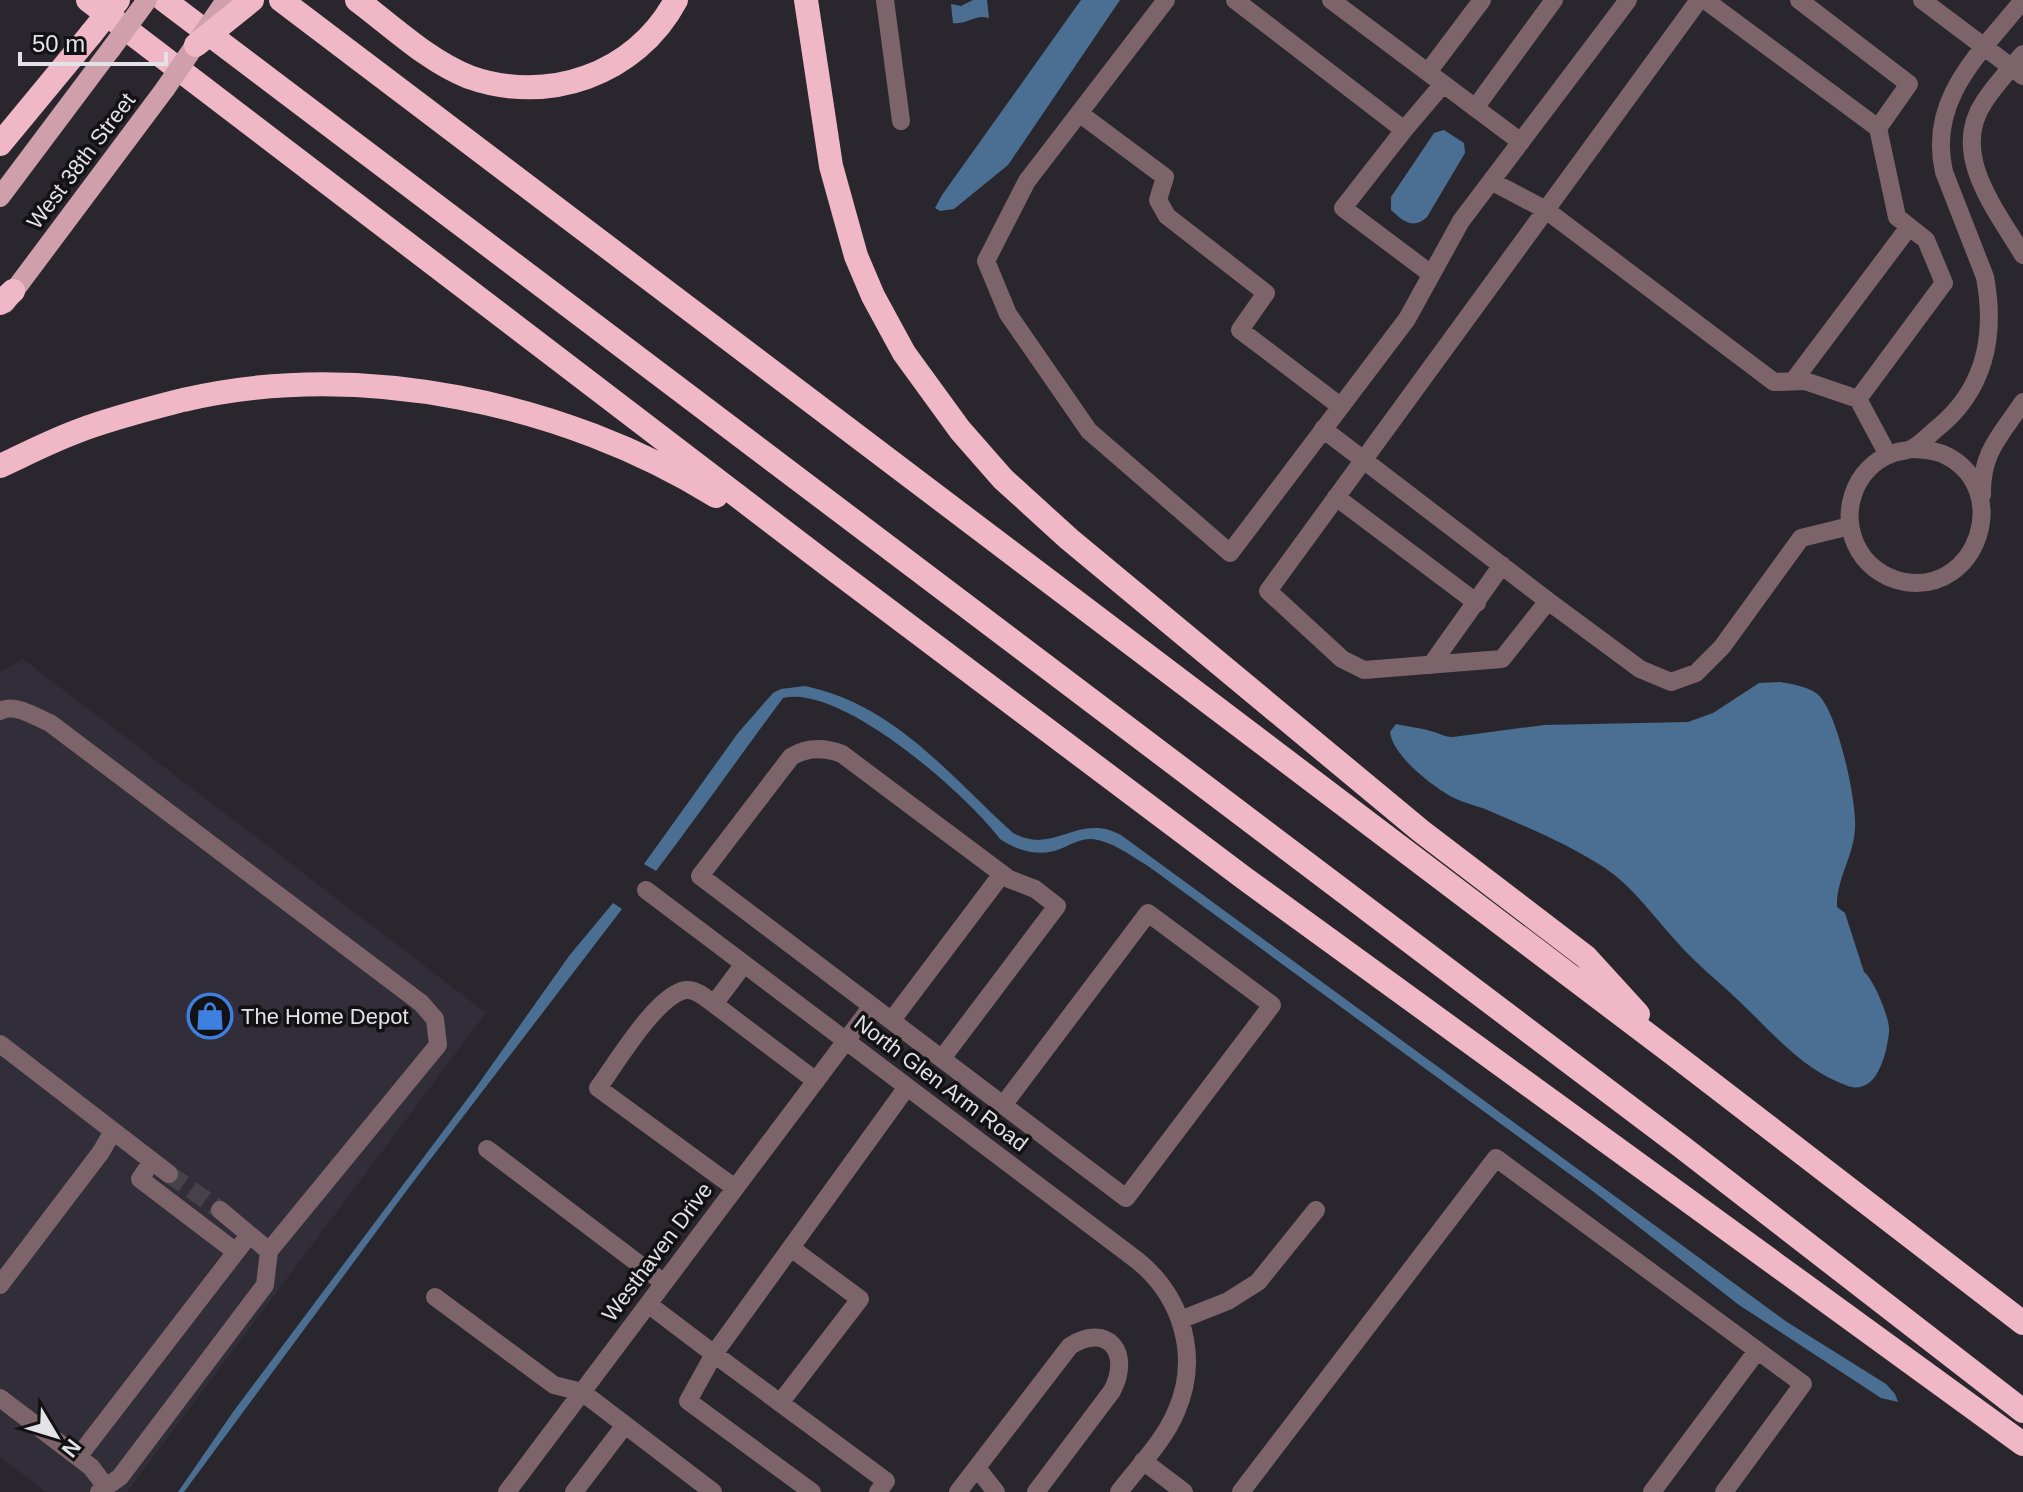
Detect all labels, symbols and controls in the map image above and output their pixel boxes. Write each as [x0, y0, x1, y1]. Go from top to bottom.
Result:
scale bar [20, 16, 166, 66]
text: 50 m [32, 30, 85, 57]
street label: West 38th Street [22, 88, 140, 234]
shop icon: The Home Depot [186, 992, 234, 1040]
place label: The Home Depot [241, 1004, 409, 1029]
street label: North Glen Arm Road [849, 1010, 1033, 1156]
street label: Westhaven Drive [597, 1178, 717, 1326]
north arrow [16, 1396, 96, 1476]
text: N [57, 1434, 86, 1462]

